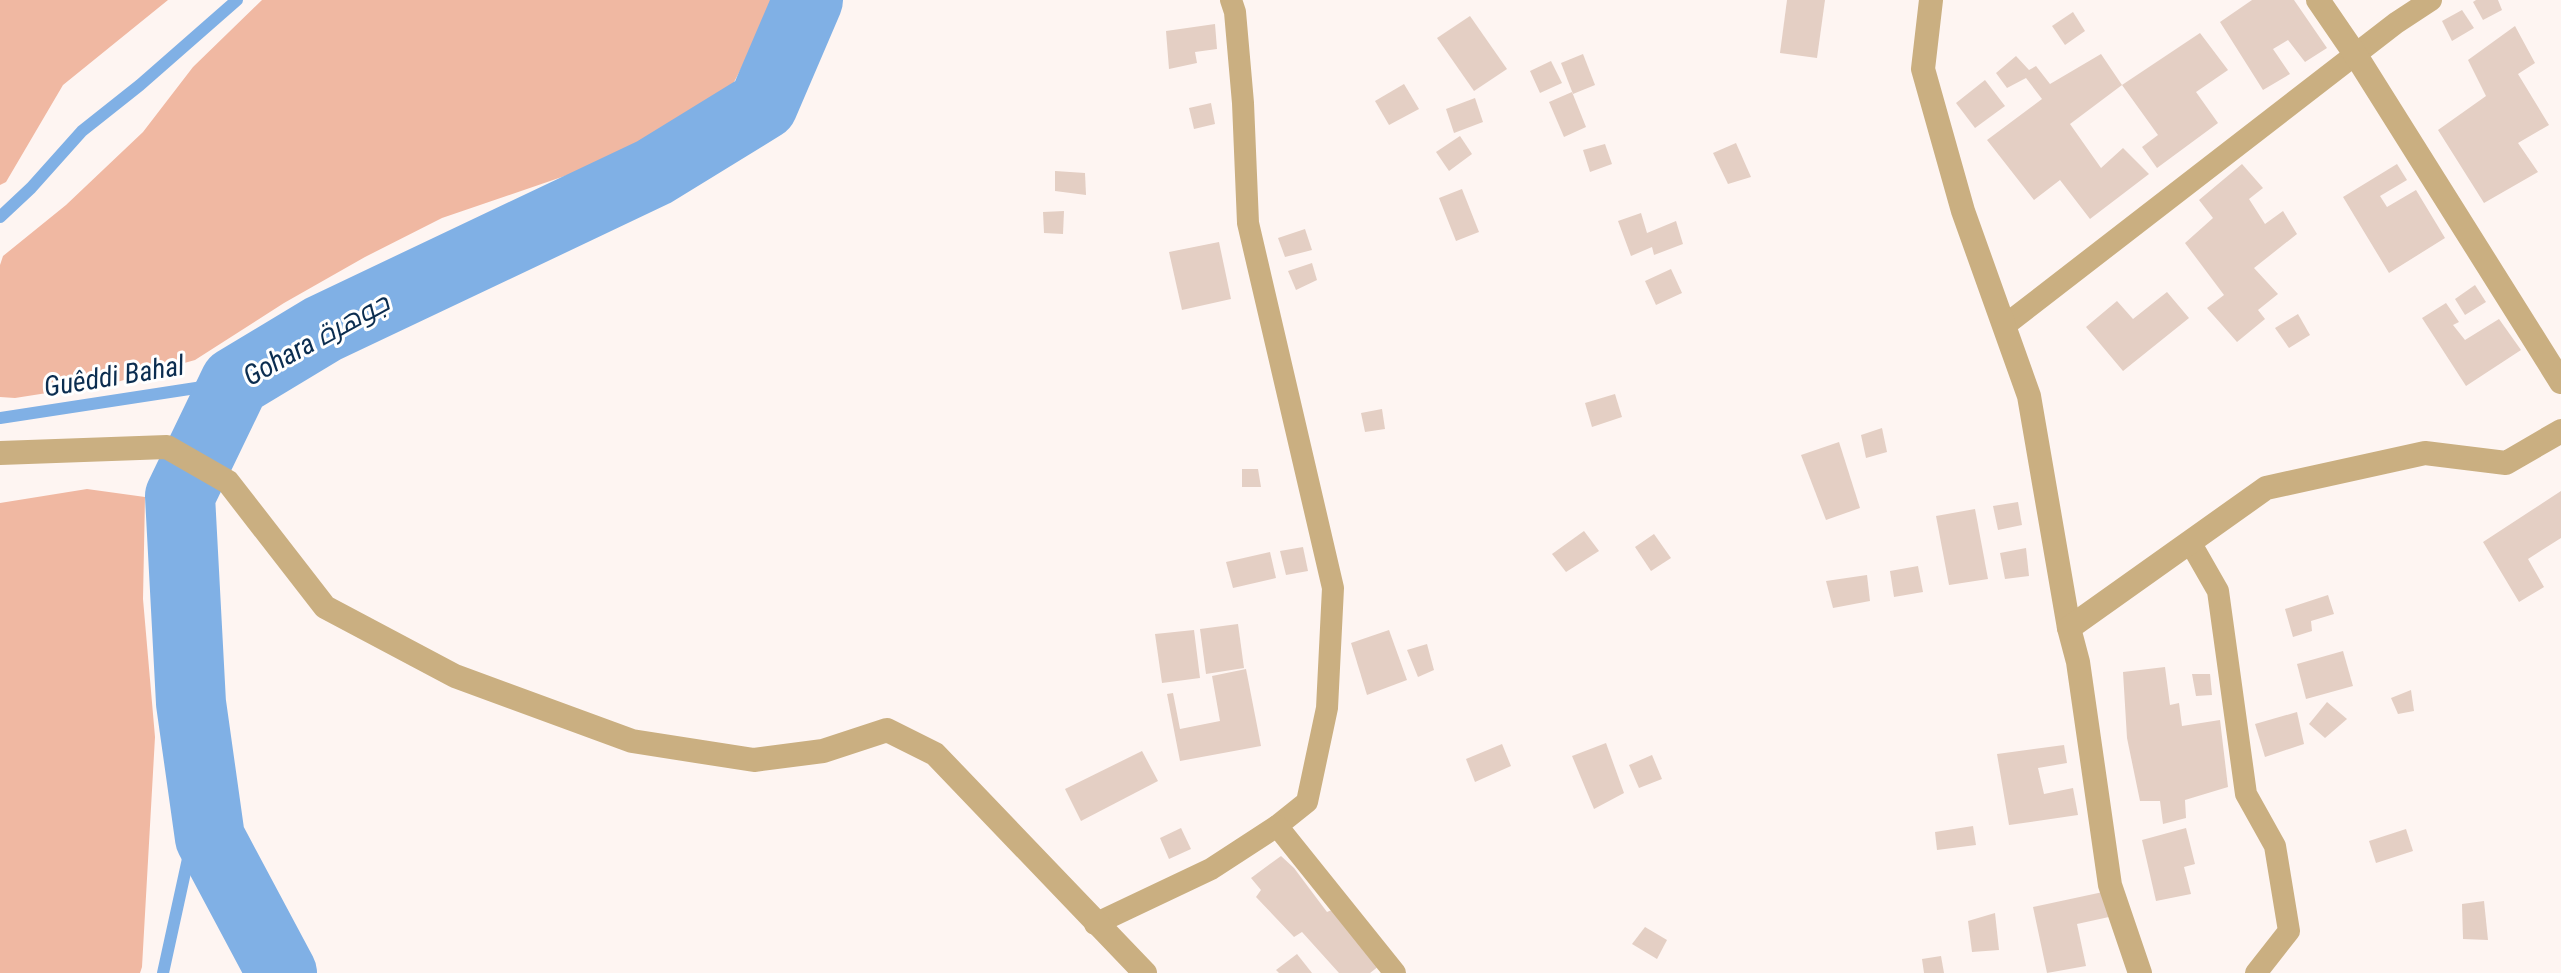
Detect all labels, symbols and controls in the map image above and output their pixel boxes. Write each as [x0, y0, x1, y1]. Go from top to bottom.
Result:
water label: Gohara جوهرة [237, 285, 396, 393]
water label: Guêddi Bahal [41, 349, 187, 403]

